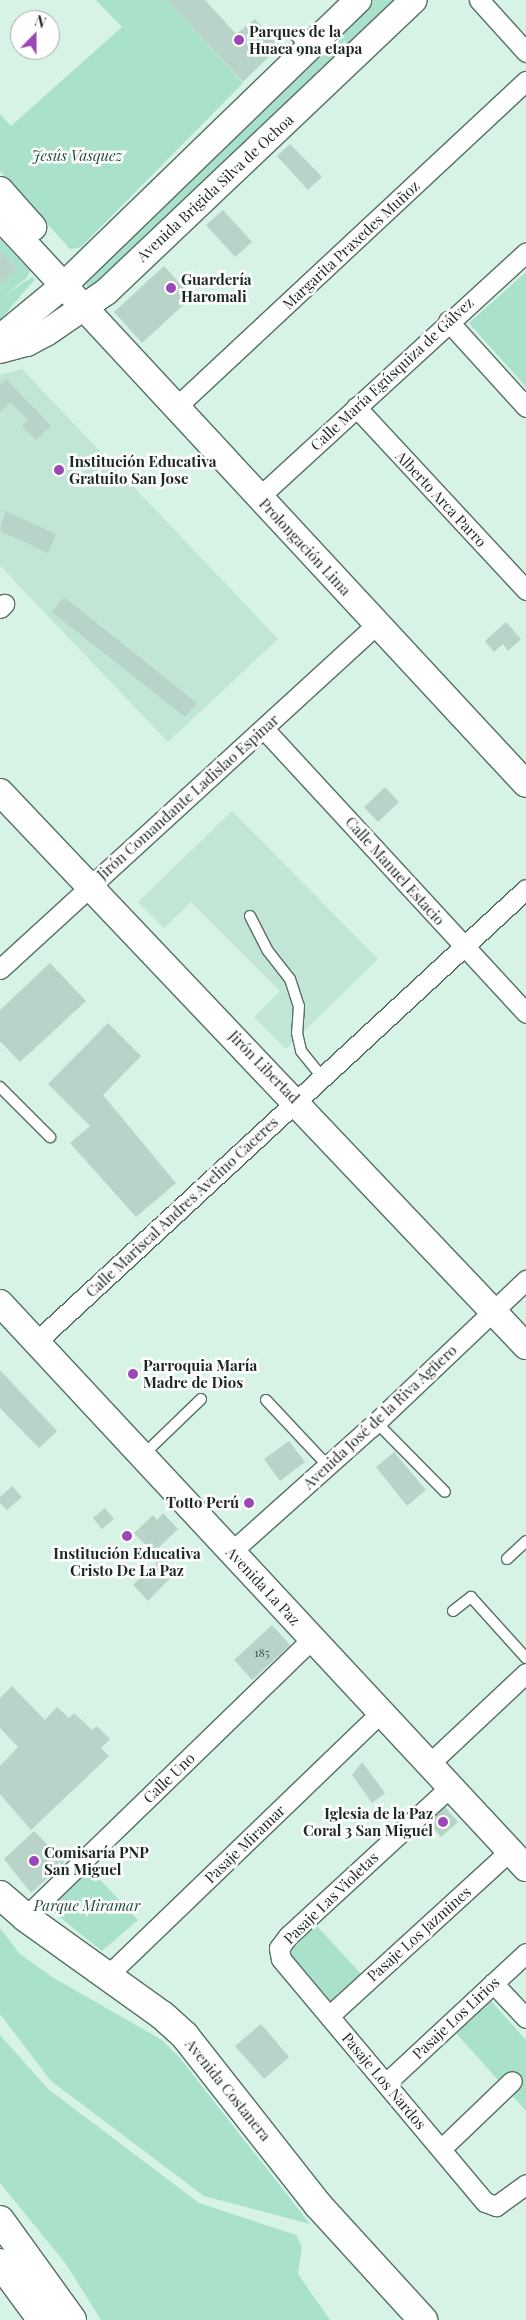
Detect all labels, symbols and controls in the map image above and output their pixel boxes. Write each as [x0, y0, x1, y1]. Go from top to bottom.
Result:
north arrow [10, 10, 60, 60]
text: N [32, 11, 49, 32]
place label: Parques de la Huaca 9na etapa [249, 22, 363, 57]
marker: Parques de la Huaca 9na etapa [233, 34, 245, 46]
street label: Avenida Brigida Silva de Ochoa [133, 110, 297, 266]
park label: Jesús Vasquez [32, 147, 122, 165]
street label: Margarita Praxedes Muñoz [279, 177, 423, 313]
place label: Guardería Haromali [181, 270, 252, 305]
marker: Guardería Haromali [165, 282, 177, 294]
street label: Calle María Egúsquiza de Gálvez [307, 293, 477, 455]
street label: Alberto Arca Parro [392, 447, 490, 551]
place label: Institución Educativa Gratuito San Jose [69, 452, 216, 487]
marker: Institución Educativa Gratuito San Jose [53, 464, 65, 476]
street label: Prolongación Lima [255, 495, 355, 599]
street label: Jirón Comandante Ladislao Espinar [93, 711, 283, 883]
street label: Calle Manuel Estacio [342, 813, 448, 929]
street label: Jirón Libertad [225, 1027, 303, 1107]
street label: Calle Mariscal Andres Avelino Caceres [82, 1113, 282, 1301]
street label: Avenida José de la Riva Agüero [299, 1341, 461, 1493]
place label: Parroquia María Madre de Dios [143, 1356, 257, 1391]
marker: Parroquia María Madre de Dios [127, 1368, 139, 1380]
place label: Totto Perú [166, 1494, 239, 1512]
marker: Totto Perú [243, 1497, 255, 1509]
marker: Institución Educativa Cristo De La Paz [121, 1530, 133, 1542]
street label: Avenida La Paz [222, 1543, 304, 1629]
place label: Institución Educativa Cristo De La Paz [53, 1544, 201, 1579]
house number: 185 [254, 1646, 270, 1660]
street label: Calle Uno [139, 1749, 199, 1807]
street label: Pasaje Miramar [201, 1801, 289, 1887]
place label: Iglesia de la Paz Coral 3 San Miguel [303, 1804, 433, 1839]
marker: Iglesia de la Paz Coral 3 San Miguel [437, 1816, 449, 1828]
place label: Comisaría PNP San Miguel [44, 1843, 149, 1878]
street label: Pasaje Las Violetas [280, 1848, 382, 1948]
marker: Comisaría PNP San Miguel [28, 1855, 40, 1867]
street label: Pasaje Los Jazmines [363, 1883, 475, 1985]
park label: Parque Miramar [34, 1897, 140, 1915]
street label: Pasaje Los Lirios [409, 1973, 503, 2063]
street label: Pasaje Los Nardos [338, 2029, 430, 2133]
street label: Avenida Costanera [181, 2035, 275, 2145]

